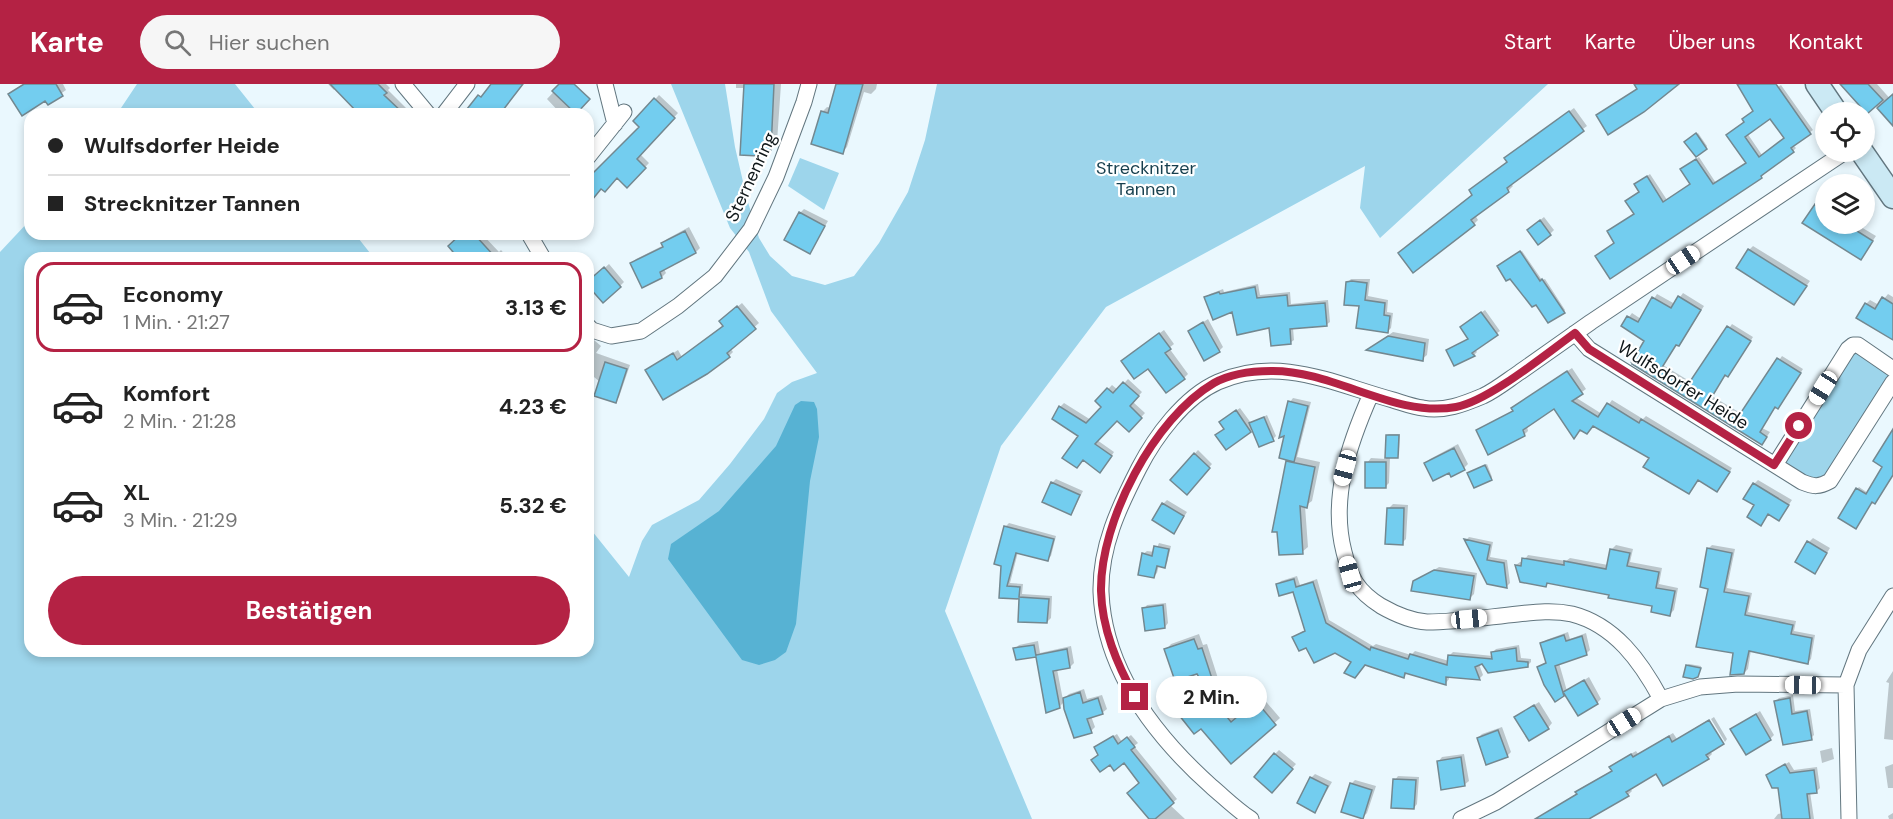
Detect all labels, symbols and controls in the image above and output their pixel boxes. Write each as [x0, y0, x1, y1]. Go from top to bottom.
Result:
search box [140, 15, 560, 69]
text: Karte [30, 24, 104, 61]
icon: search [161, 26, 194, 59]
text: Hier suchen [209, 28, 330, 57]
text: Start [1504, 28, 1552, 56]
text: Karte [1585, 28, 1636, 56]
text: Über uns [1669, 28, 1755, 56]
text: Kontakt [1788, 28, 1863, 56]
map controls [1815, 102, 1875, 234]
button: locate [1815, 102, 1875, 162]
street label: Sternenring [720, 128, 782, 226]
text: Wulfsdorfer Heide [84, 131, 280, 160]
park label: Strecknitzer Tannen [1096, 156, 1196, 201]
button: layers [1815, 174, 1875, 234]
text: Strecknitzer Tannen [84, 189, 300, 218]
car [1663, 242, 1703, 278]
icon: car [51, 280, 105, 334]
text: Economy [123, 280, 223, 309]
text: 3.13 € [505, 293, 567, 322]
text: 1 Min. · 21:27 [123, 309, 230, 335]
street label: Wulfsdorfer Heide [1613, 335, 1753, 435]
car [1806, 368, 1840, 408]
icon: car [51, 379, 105, 433]
text: Komfort [123, 379, 210, 408]
text: 4.23 € [499, 392, 567, 421]
text: 2 Min. · 21:28 [123, 408, 237, 434]
route start [1785, 412, 1812, 439]
car [1332, 448, 1358, 488]
icon: car [51, 478, 105, 532]
text: XL [123, 478, 150, 507]
text: 5.32 € [499, 491, 567, 520]
text: 3 Min. · 21:29 [123, 507, 237, 533]
car [1337, 554, 1363, 594]
button: Bestätigen [48, 576, 570, 645]
car [1450, 608, 1488, 630]
callout: 2 Min. [1156, 676, 1267, 718]
car [1785, 676, 1821, 694]
route end [1121, 683, 1148, 710]
text: 2 Min. [1183, 684, 1240, 710]
car [1604, 705, 1644, 739]

